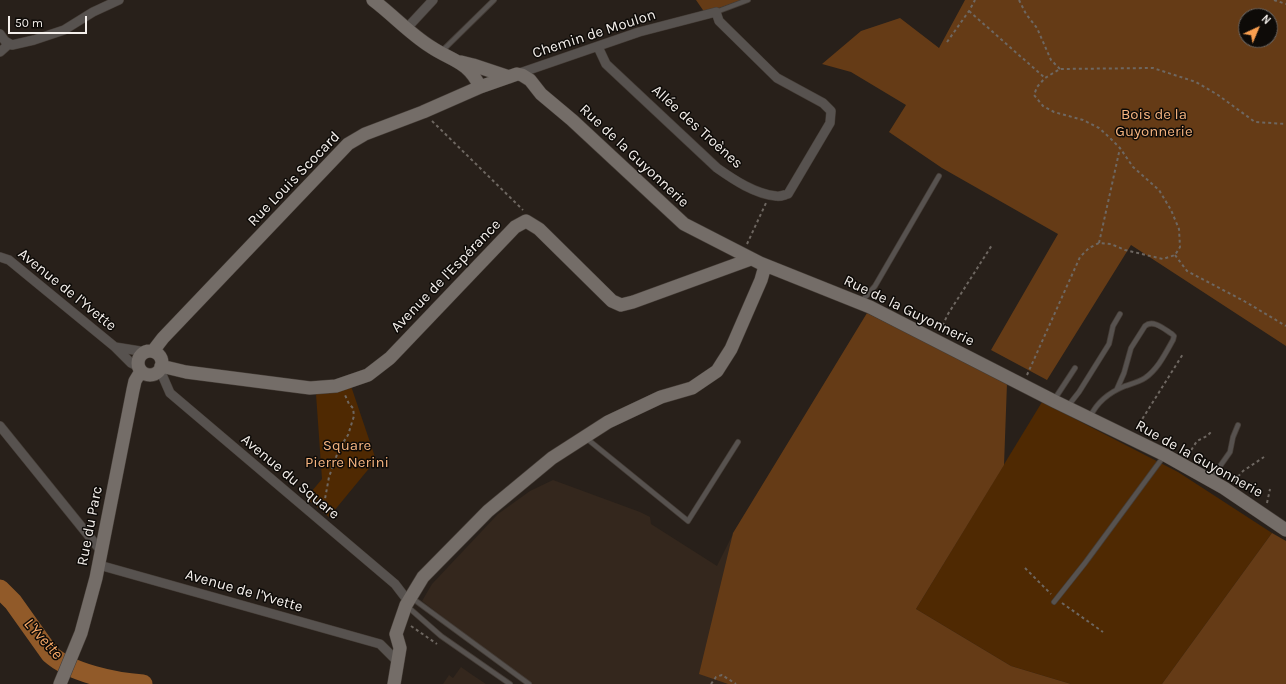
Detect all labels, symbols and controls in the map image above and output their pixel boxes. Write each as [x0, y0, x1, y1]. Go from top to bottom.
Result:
street label: Chemin de Moulon [530, 6, 658, 62]
scale bar [10, 8, 89, 34]
north arrow [1238, 8, 1278, 48]
text: N [1259, 12, 1273, 27]
text: 50 m [15, 16, 43, 30]
street label: Allée des Troènes [648, 81, 746, 173]
street label: Rue de la Guyonnerie [576, 101, 692, 211]
park label: Bois de la Guyonnerie [1115, 106, 1193, 141]
street label: Rue Louis Scocard [244, 128, 344, 230]
street label: Avenue de l'Espérance [387, 216, 505, 336]
street label: Avenue de l'Yvette [14, 245, 120, 335]
street label: Rue de la Guyonnerie [841, 272, 977, 350]
street label: Rue de la Guyonnerie [1132, 416, 1266, 502]
street label: Avenue du Square [237, 431, 343, 523]
park label: Square Pierre Nerini [305, 437, 389, 472]
street label: Rue du Parc [73, 485, 107, 567]
street label: Avenue de l'Yvette [183, 566, 305, 616]
water label: L'Yvette [20, 614, 66, 664]

